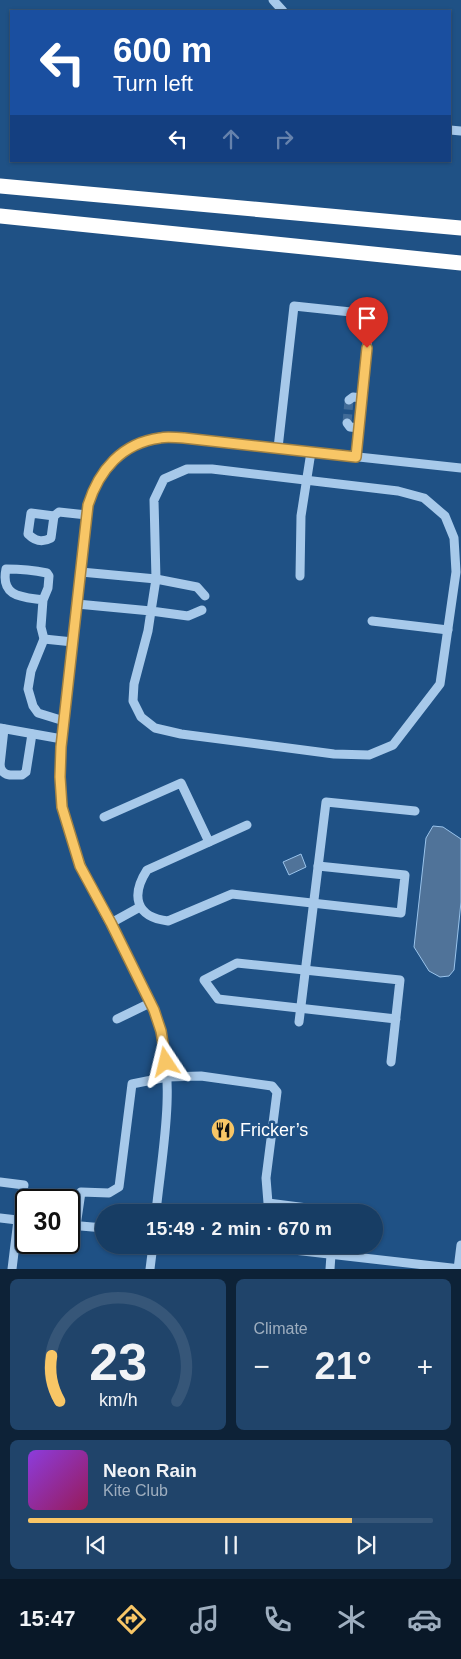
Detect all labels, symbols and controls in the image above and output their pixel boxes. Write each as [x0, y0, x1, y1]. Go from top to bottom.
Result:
icon: left [30, 30, 95, 95]
text: 600 m [113, 30, 212, 69]
text: Turn left [113, 71, 193, 96]
icon: left [164, 125, 192, 153]
icon: ahead [217, 125, 245, 153]
icon: right [270, 125, 298, 153]
pin [346, 297, 388, 348]
icon: arrive [353, 304, 381, 332]
position arrow [139, 1035, 191, 1087]
restaurant icon: Fricker’s [210, 1117, 236, 1143]
place label: Fricker’s [240, 1120, 308, 1140]
speed limit sign: 30 [15, 1189, 80, 1254]
text: 15:49 · 2 min · 670 m [146, 1218, 332, 1239]
text: Climate [254, 1320, 308, 1337]
text: 23 [89, 1333, 147, 1391]
text: 21° [315, 1345, 372, 1387]
text: − [254, 1351, 270, 1382]
text: + [417, 1351, 433, 1382]
text: km/h [98, 1390, 137, 1410]
text: Neon Rain [103, 1460, 197, 1481]
text: Kite Club [103, 1482, 168, 1499]
icon: previous [82, 1531, 110, 1559]
icon: pause [217, 1531, 245, 1559]
icon: next [352, 1531, 380, 1559]
icon: directions [114, 1602, 149, 1637]
icon: music [187, 1602, 222, 1637]
icon: phone [260, 1602, 295, 1637]
icon: climate [334, 1602, 369, 1637]
icon: car [407, 1602, 442, 1637]
text: 15:47 [19, 1606, 75, 1631]

